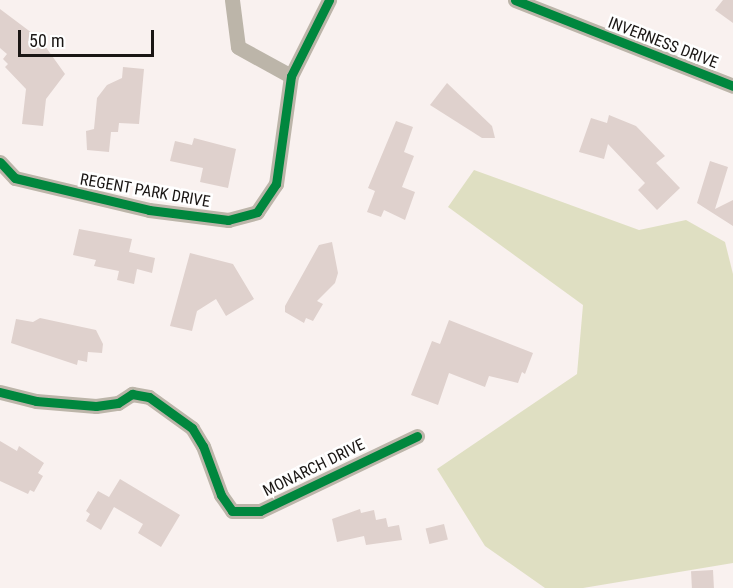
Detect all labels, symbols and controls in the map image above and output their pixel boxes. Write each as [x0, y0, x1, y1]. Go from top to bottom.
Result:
street label: INVERNESS DRIVE [605, 13, 721, 73]
scale bar [21, 18, 158, 56]
text: 50 m [29, 30, 64, 51]
street label: REGENT PARK DRIVE [78, 170, 212, 212]
street label: MONARCH DRIVE [260, 435, 368, 501]

